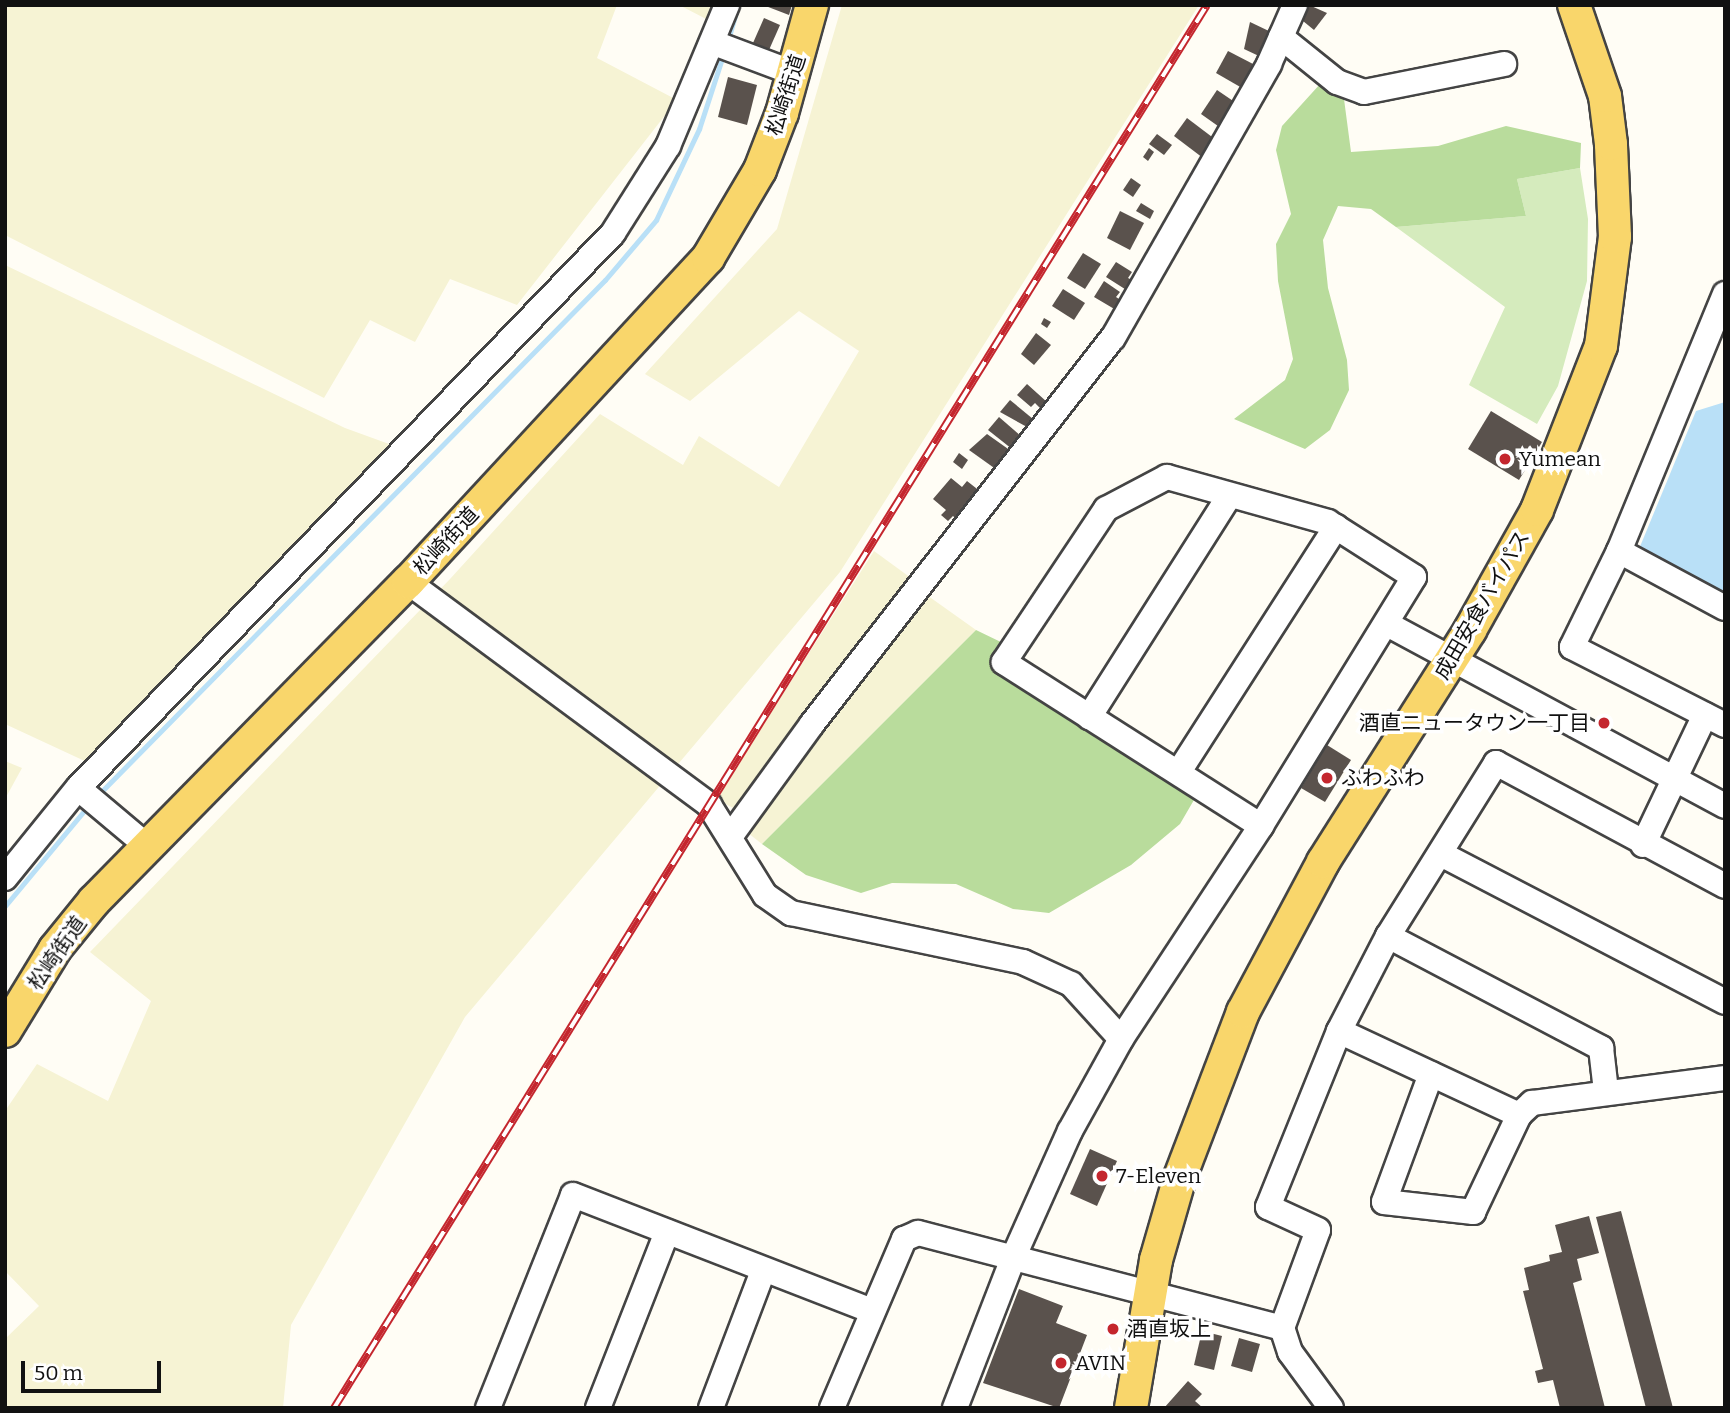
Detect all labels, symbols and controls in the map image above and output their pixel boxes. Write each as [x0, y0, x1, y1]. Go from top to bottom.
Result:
street label: 松崎街道 [761, 51, 811, 139]
place label: Yumean [1519, 446, 1601, 472]
marker: Yumean [1497, 451, 1513, 467]
street label: 松崎街道 [408, 502, 484, 580]
street label: 成田安食バイパス [1429, 526, 1535, 684]
place label: 酒直ニュータウン一丁目 [1359, 710, 1590, 736]
marker: 酒直ニュータウン一丁目 [1596, 715, 1612, 731]
place label: ふわふわ [1341, 765, 1425, 791]
marker: ふわふわ [1319, 770, 1335, 786]
street label: 松崎街道 [23, 911, 91, 995]
place label: 7-Eleven [1116, 1163, 1201, 1189]
marker: 7-Eleven [1094, 1168, 1110, 1184]
place label: 酒直坂上 [1127, 1316, 1211, 1342]
marker: 酒直坂上 [1105, 1321, 1121, 1337]
scale bar [24, 1346, 164, 1390]
place label: AVIN [1075, 1350, 1126, 1376]
marker: AVIN [1053, 1355, 1069, 1371]
text: 50 m [34, 1360, 83, 1386]

